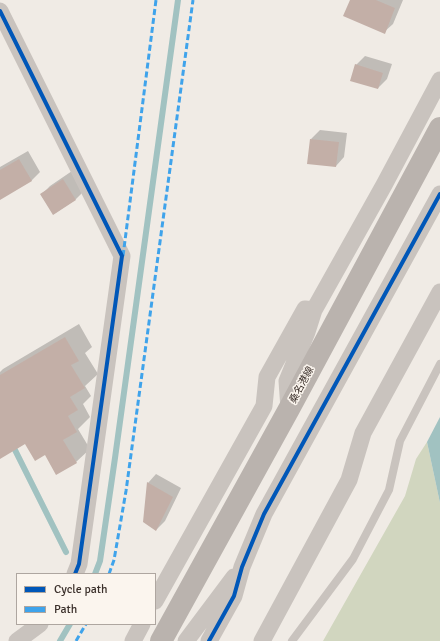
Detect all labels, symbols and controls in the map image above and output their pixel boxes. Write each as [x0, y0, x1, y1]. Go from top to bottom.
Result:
street label: 桑名港線 [287, 365, 317, 405]
legend [16, 573, 156, 625]
text: Cycle path [54, 582, 107, 597]
text: Path [54, 602, 77, 617]

